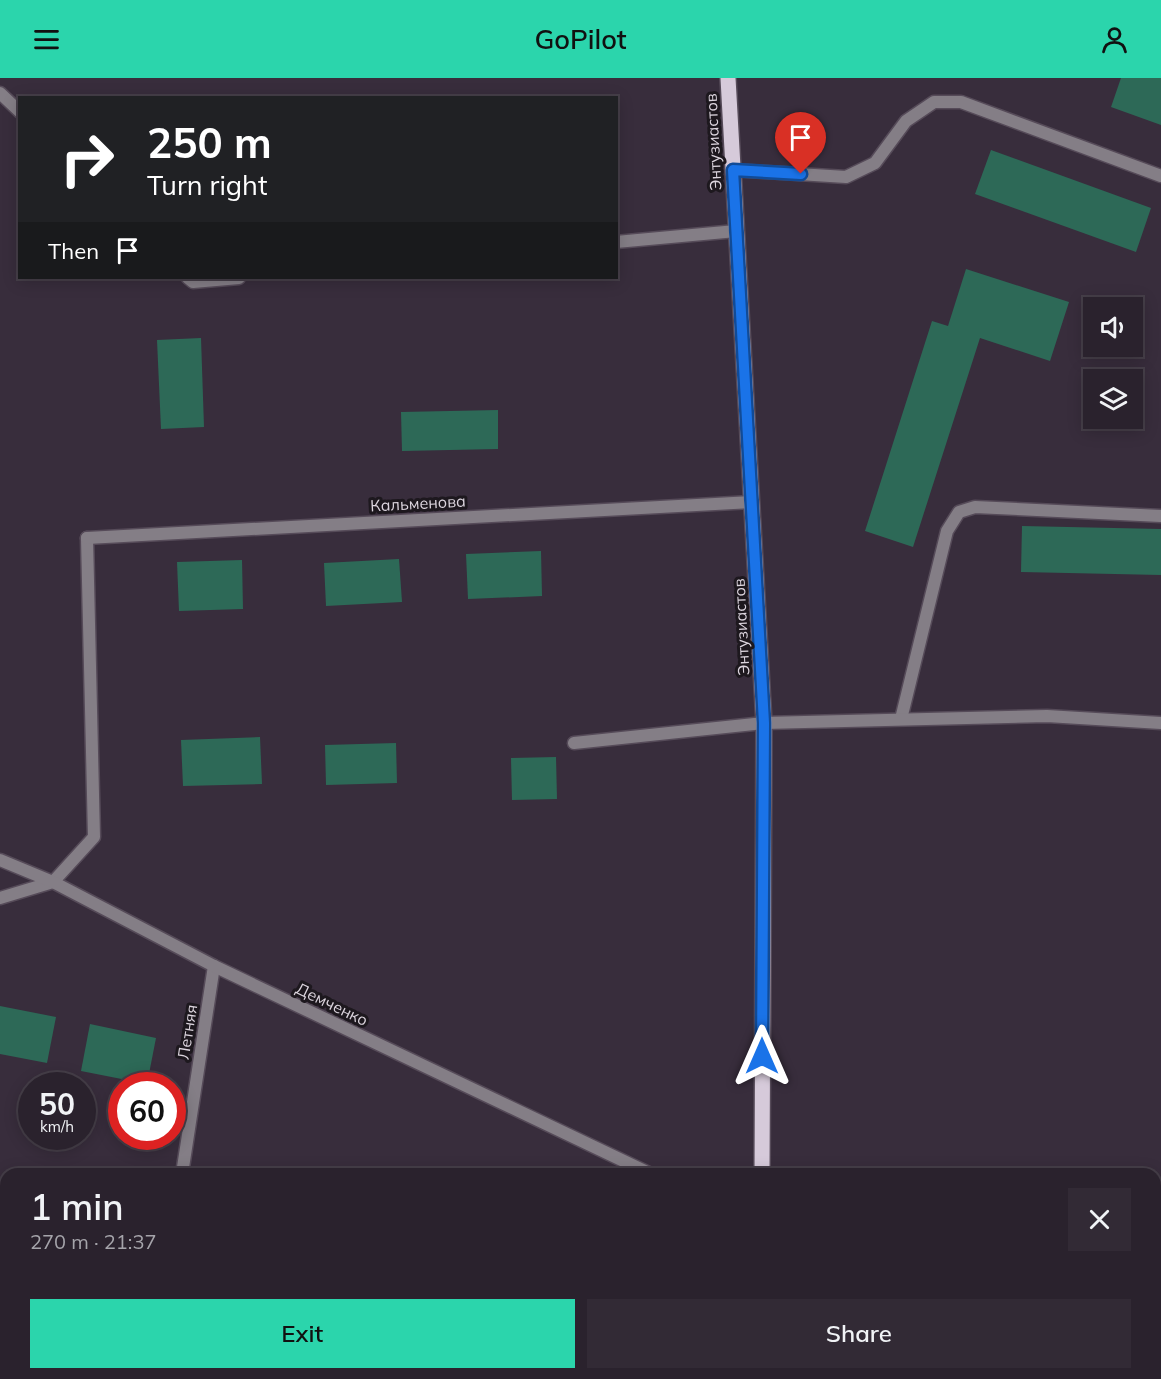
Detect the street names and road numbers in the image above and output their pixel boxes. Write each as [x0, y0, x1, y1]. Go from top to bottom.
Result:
street label: Энтузиастов [700, 93, 726, 191]
street label: Кальменова [370, 491, 466, 515]
street label: Энтузиастов [728, 578, 754, 676]
street label: Демченко [293, 978, 371, 1030]
street label: Летняя [173, 1003, 201, 1061]

